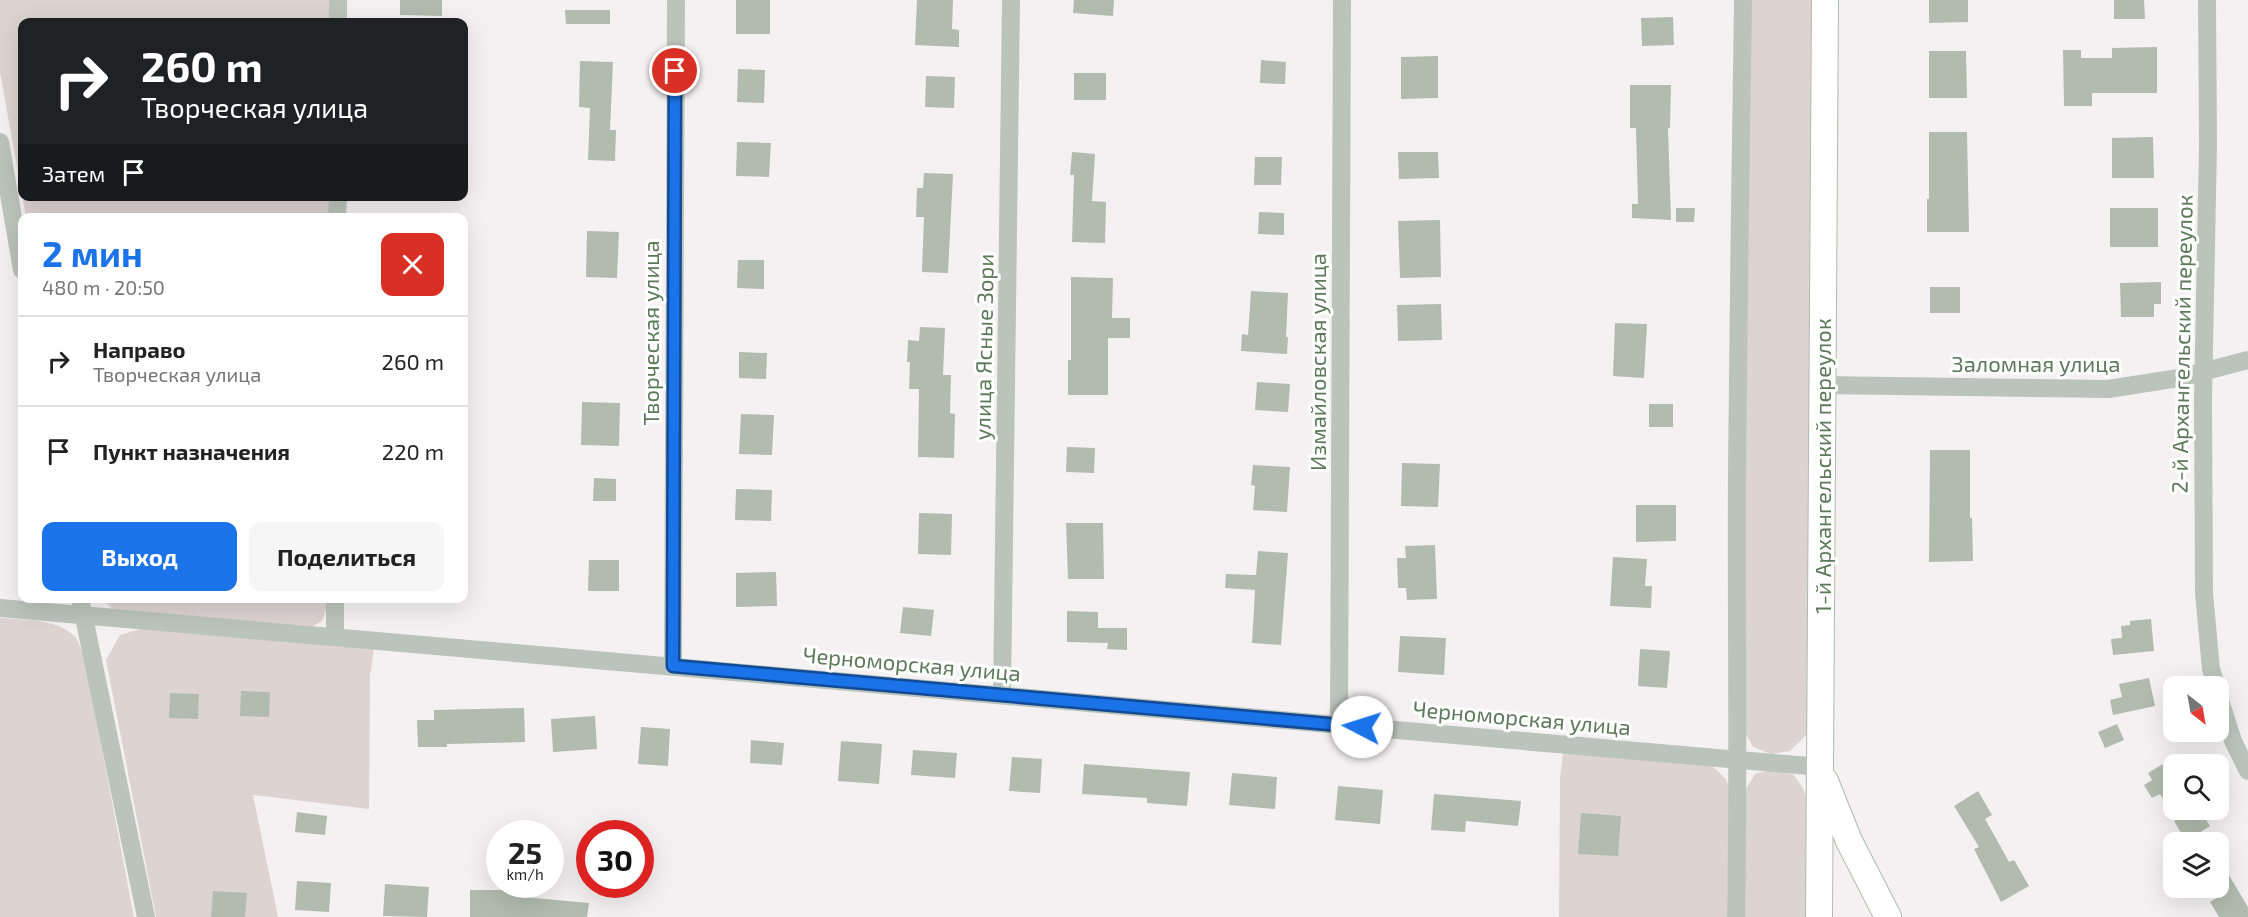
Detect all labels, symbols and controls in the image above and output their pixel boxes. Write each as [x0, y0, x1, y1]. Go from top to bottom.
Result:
text: 260 m [141, 40, 263, 90]
icon: right [42, 42, 120, 120]
pin [649, 45, 700, 96]
icon: arrive [658, 54, 691, 87]
text: Творческая улица [141, 91, 368, 123]
icon: arrive [117, 156, 150, 189]
text: Затем [42, 160, 105, 186]
street label: 2-й Архангельский переулок [2165, 194, 2198, 494]
text: 2 мин [42, 231, 143, 274]
button: close [381, 233, 444, 296]
street label: Творческая улица [637, 240, 664, 426]
street label: Измайловская улица [1304, 253, 1331, 471]
street label: улица Ясные Зори [968, 254, 999, 440]
text: 480 m · 20:50 [42, 275, 165, 299]
street label: 1-й Архангельский переулок [1809, 318, 1836, 614]
text: Направо [93, 336, 186, 362]
icon: right [42, 345, 75, 378]
text: 260 m [382, 348, 444, 374]
street label: Заломная улица [1952, 350, 2120, 377]
text: Творческая улица [93, 362, 261, 386]
icon: arrive [42, 435, 75, 468]
text: Пункт назначения [93, 438, 290, 464]
text: 220 m [382, 438, 444, 464]
button: Выход [42, 522, 237, 591]
button: Поделиться [249, 522, 444, 591]
street label: Черноморская улица [802, 641, 1022, 686]
north arrow [2163, 676, 2229, 742]
map controls [2163, 676, 2229, 898]
position arrow [1330, 695, 1394, 759]
street label: Черноморская улица [1412, 695, 1632, 740]
button: search [2163, 754, 2229, 820]
speed limit sign: 30 [576, 820, 654, 898]
button: layers [2163, 832, 2229, 898]
text: 25 [508, 834, 542, 870]
text: km/h [506, 865, 544, 883]

